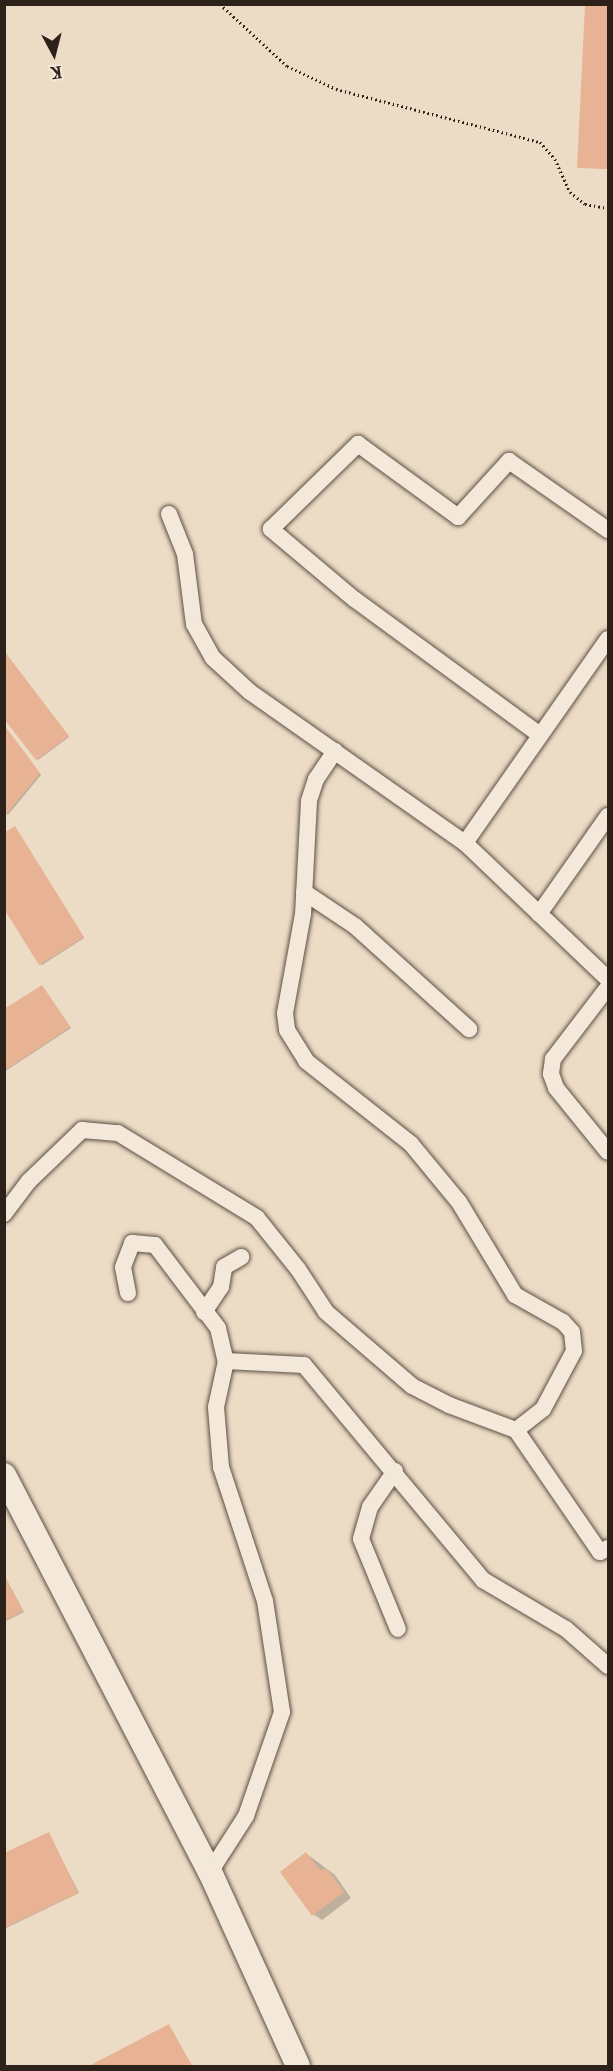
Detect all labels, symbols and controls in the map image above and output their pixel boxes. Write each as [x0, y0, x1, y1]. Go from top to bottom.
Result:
north arrow [24, 24, 84, 84]
text: K [49, 61, 63, 82]

